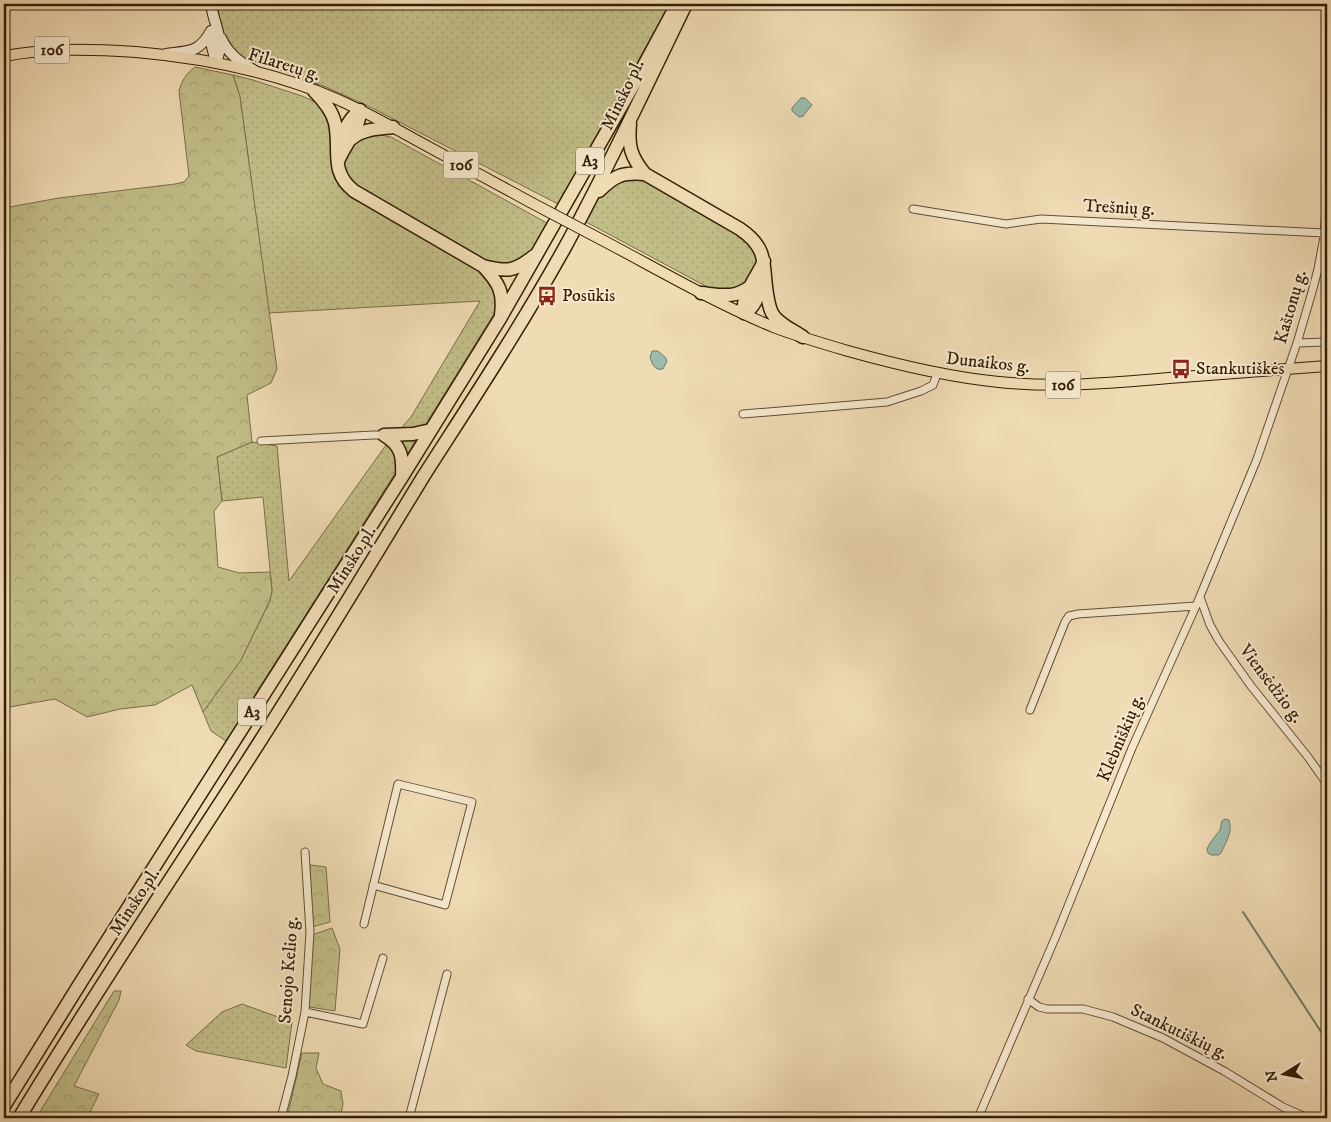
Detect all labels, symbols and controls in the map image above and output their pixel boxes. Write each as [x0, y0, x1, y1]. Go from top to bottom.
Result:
road number: 106 [34, 36, 70, 64]
street label: Filaretų g. [245, 44, 323, 86]
street label: Minsko pl. [596, 56, 650, 134]
road number: A3 [576, 148, 604, 175]
road number: 106 [444, 152, 478, 178]
street label: Trešnių g. [1083, 195, 1155, 221]
street label: Kaštonų g. [1270, 268, 1312, 346]
bus stop icon: Posūkis [536, 285, 558, 307]
place label: Posūkis [562, 285, 615, 307]
street label: Dunaikos g. [945, 348, 1031, 378]
bus stop icon: Stankutiškės [1170, 358, 1192, 380]
place label: Stankutiškės [1196, 358, 1284, 380]
road number: 106 [1046, 372, 1080, 398]
street label: Minsko pl. [322, 522, 382, 598]
street label: Viensėdžio g. [1234, 639, 1308, 728]
street label: Klebniškių g. [1093, 691, 1149, 785]
road number: A3 [238, 699, 266, 726]
street label: Minsko pl. [105, 864, 165, 940]
street label: Senojo Kelio g. [274, 916, 304, 1024]
street label: Stankutiškių g. [1127, 999, 1231, 1065]
north arrow [1258, 1050, 1308, 1100]
text: N [1262, 1068, 1282, 1083]

